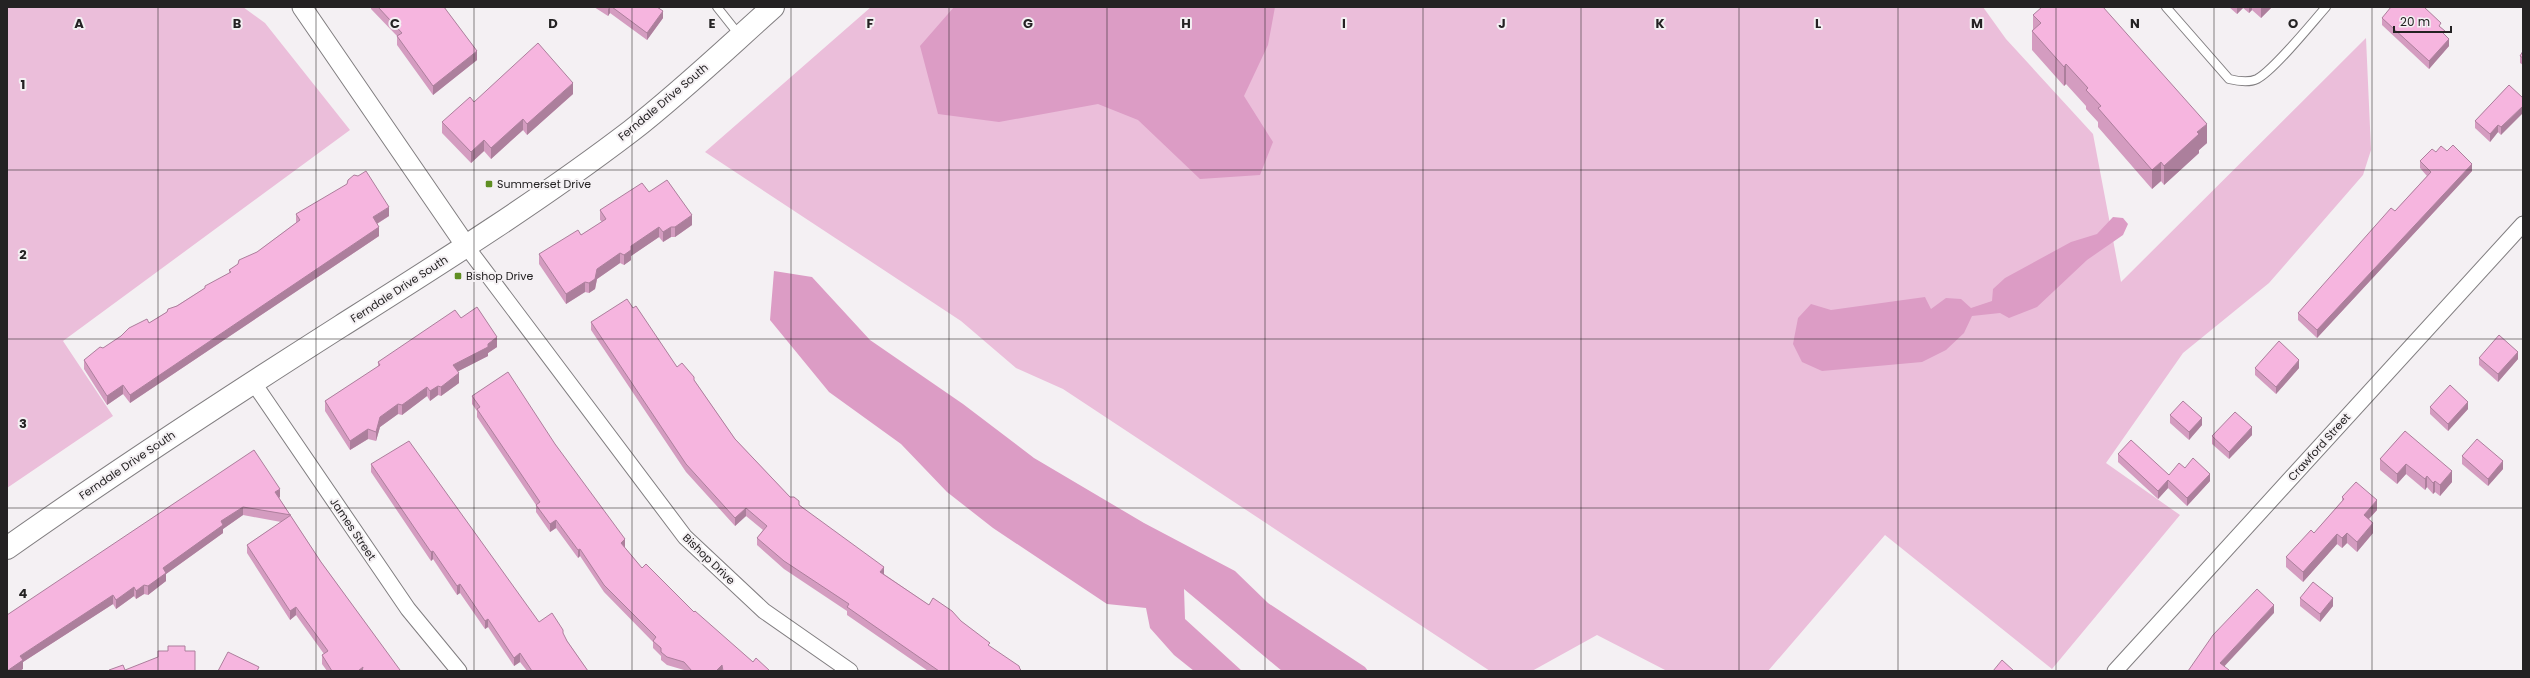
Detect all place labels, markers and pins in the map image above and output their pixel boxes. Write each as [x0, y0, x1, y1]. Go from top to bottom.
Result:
place label: Summerset Drive [497, 176, 591, 192]
marker: Summerset Drive [484, 179, 494, 189]
place label: Bishop Drive [466, 268, 533, 284]
marker: Bishop Drive [453, 271, 463, 281]

